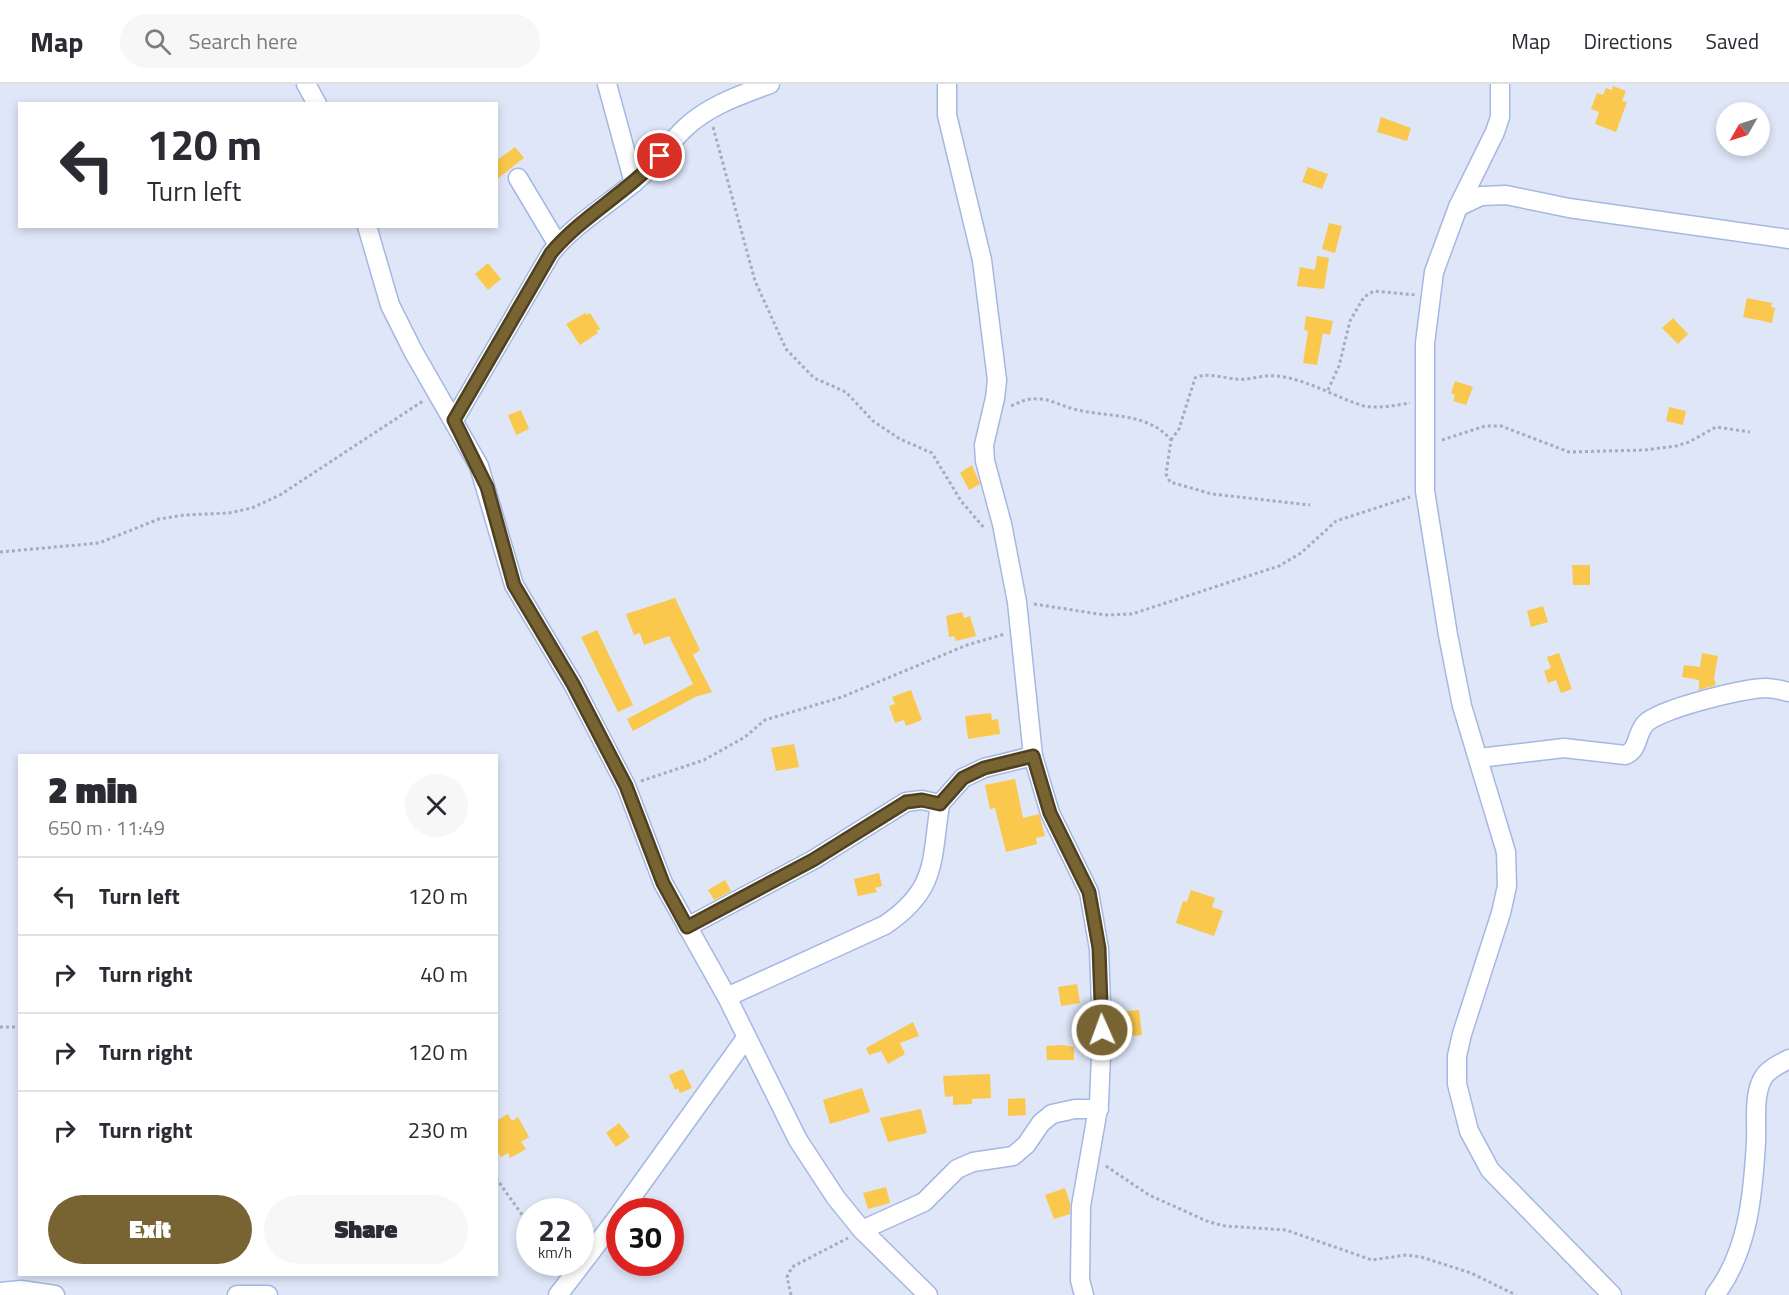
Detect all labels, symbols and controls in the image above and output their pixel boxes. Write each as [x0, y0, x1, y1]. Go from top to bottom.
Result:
search box [120, 14, 540, 68]
text: Map [30, 20, 84, 63]
text: Search here [189, 24, 298, 58]
icon: search [141, 25, 174, 58]
text: Map [1511, 25, 1551, 57]
text: Directions [1584, 25, 1673, 57]
text: Saved [1706, 25, 1759, 57]
north arrow [1716, 102, 1770, 156]
map controls [1716, 102, 1770, 156]
text: 120 m [147, 112, 262, 176]
icon: left [48, 126, 126, 204]
pin [634, 130, 685, 181]
icon: arrive [643, 139, 676, 172]
text: Turn left [147, 170, 241, 211]
text: 2 min [48, 762, 137, 817]
button: close [405, 774, 468, 837]
text: 650 m · 11:49 [48, 812, 165, 843]
text: Turn left [99, 879, 180, 913]
text: 120 m [408, 879, 468, 913]
icon: left [48, 880, 81, 913]
text: Turn right [99, 957, 193, 991]
text: 40 m [420, 957, 468, 991]
icon: right [48, 958, 81, 991]
position arrow [1070, 998, 1134, 1062]
text: Turn right [99, 1035, 193, 1069]
text: 120 m [408, 1035, 468, 1069]
icon: right [48, 1036, 81, 1069]
text: Turn right [99, 1113, 193, 1147]
text: 230 m [408, 1113, 468, 1147]
icon: right [48, 1114, 81, 1147]
button: Exit [48, 1195, 252, 1264]
button: Share [264, 1195, 468, 1264]
speed limit sign: 30 [606, 1198, 684, 1276]
text: 22 [538, 1207, 572, 1253]
text: km/h [538, 1241, 572, 1264]

